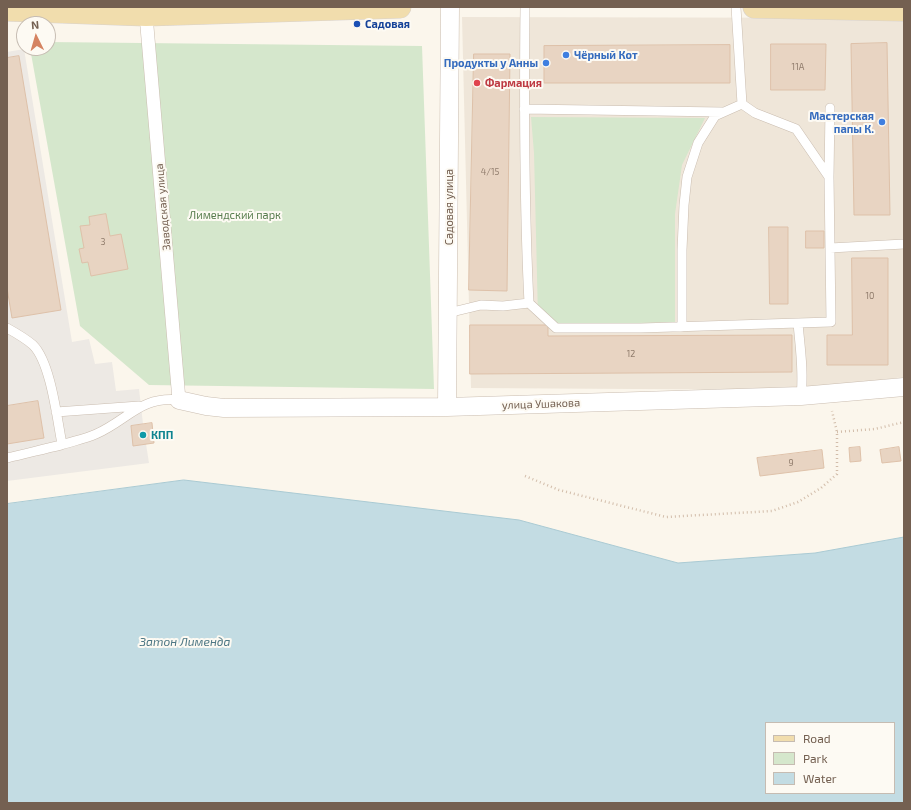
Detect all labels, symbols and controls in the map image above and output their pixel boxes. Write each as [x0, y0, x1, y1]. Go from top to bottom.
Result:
north arrow [16, 16, 56, 56]
place label: Садовая [365, 17, 410, 31]
text: N [30, 18, 40, 31]
marker: Садовая [352, 19, 362, 29]
place label: Чёрный Кот [574, 48, 638, 62]
marker: Чёрный Кот [561, 50, 571, 60]
place label: Продукты у Анны [444, 56, 538, 70]
marker: Продукты у Анны [541, 58, 551, 68]
house number: 11А [792, 62, 804, 72]
place label: Фармация [485, 76, 542, 90]
marker: Фармация [472, 78, 482, 88]
place label: Мастерская папы К. [809, 109, 874, 135]
marker: Мастерская папы К. [877, 117, 887, 127]
street label: Заводская улица [153, 163, 173, 251]
house number: 4/15 [481, 167, 499, 177]
street label: Садовая улица [442, 169, 456, 245]
park label: Лимендский парк [189, 208, 281, 222]
house number: 3 [100, 237, 106, 247]
house number: 10 [865, 291, 875, 301]
house number: 12 [627, 349, 635, 359]
street label: улица Ушакова [502, 396, 580, 412]
place label: КПП [151, 428, 173, 442]
marker: КПП [138, 430, 148, 440]
house number: 9 [788, 458, 794, 468]
water label: Затон Лименда [139, 635, 231, 649]
legend [765, 722, 895, 794]
text: Road [803, 731, 831, 745]
text: Park [803, 751, 828, 765]
text: Water [803, 771, 837, 785]

